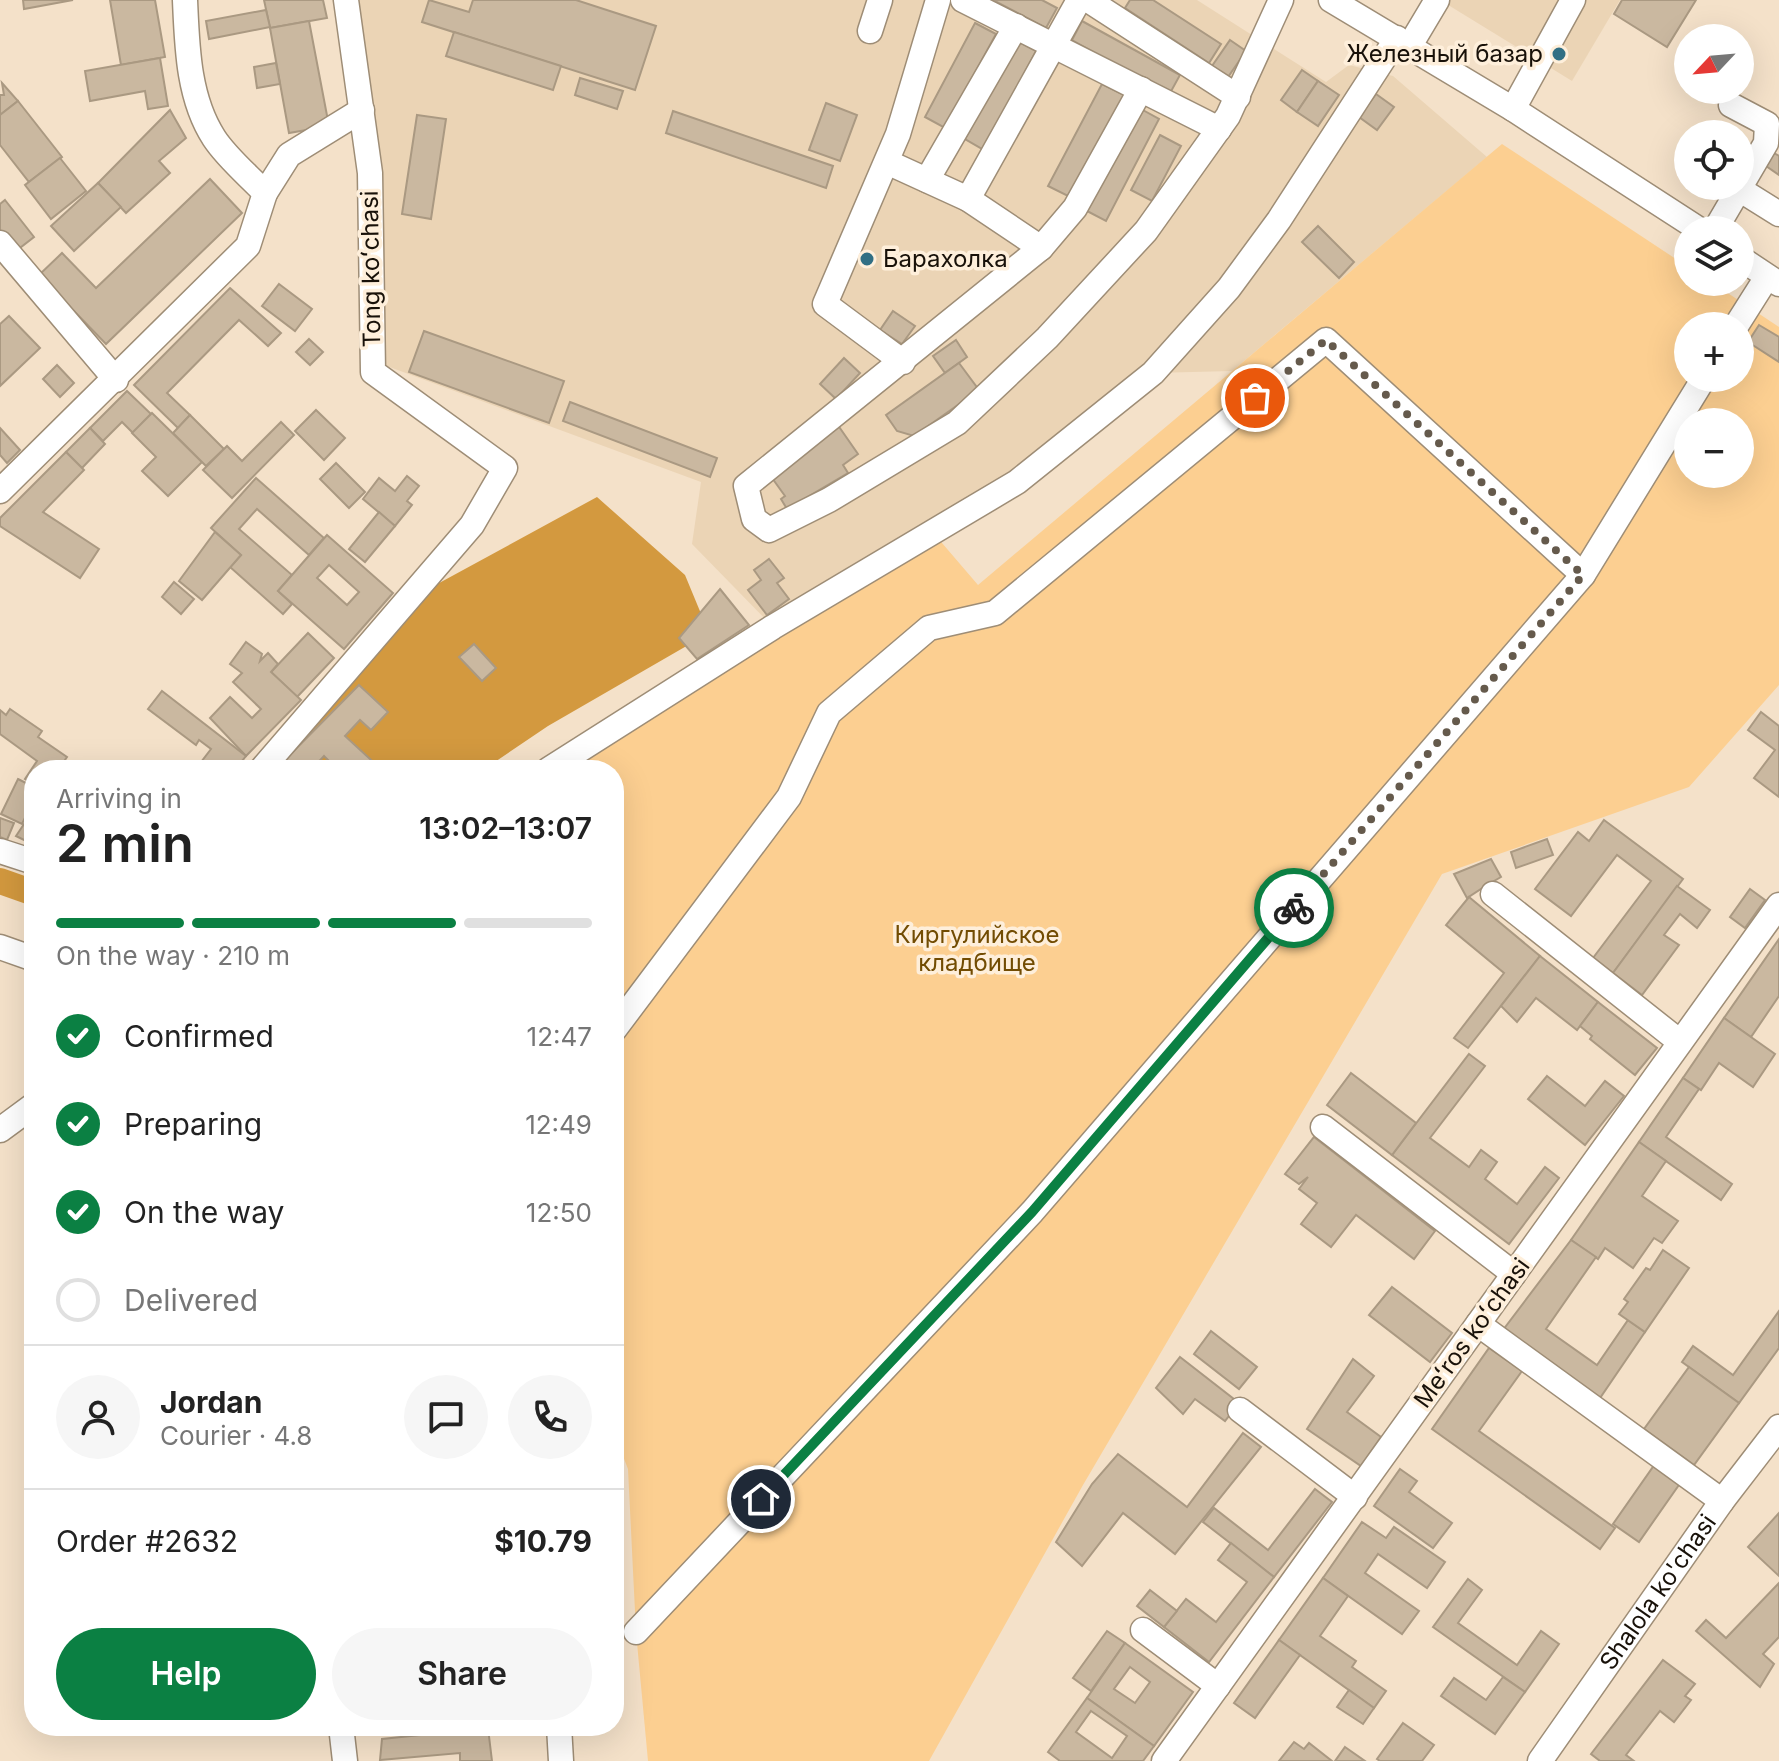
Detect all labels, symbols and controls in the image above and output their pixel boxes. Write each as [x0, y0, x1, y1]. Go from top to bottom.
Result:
north arrow [1674, 24, 1754, 104]
map controls [1674, 24, 1754, 488]
place label: Железный базар [1346, 39, 1543, 68]
marker: Железный базар [1550, 45, 1568, 63]
button: locate [1674, 120, 1754, 200]
street label: Tong koʻchasi [355, 190, 386, 348]
button: layers [1674, 216, 1754, 296]
place label: Барахолка [883, 244, 1008, 273]
marker: Барахолка [858, 250, 876, 268]
button: + [1674, 312, 1754, 392]
pin [1221, 364, 1289, 432]
icon: bag [1233, 376, 1277, 420]
button: − [1674, 408, 1754, 488]
text: Arriving in [56, 783, 182, 814]
text: 13:02–13:07 [419, 810, 592, 846]
text: 2 min [56, 812, 194, 875]
courier [1254, 868, 1334, 948]
icon: bike [1272, 886, 1316, 930]
park label: Киргулийское кладбище [895, 920, 1060, 977]
text: On the way · 210 m [56, 940, 290, 971]
icon: check [56, 1014, 100, 1058]
text: Confirmed [124, 1018, 274, 1054]
text: 12:47 [527, 1021, 592, 1052]
icon: check [56, 1102, 100, 1146]
text: Preparing [124, 1106, 262, 1142]
text: 12:49 [525, 1109, 592, 1140]
icon: check [56, 1190, 100, 1234]
text: On the way [124, 1194, 284, 1230]
text: 12:50 [526, 1197, 592, 1228]
street label: Meʻros koʻchasi [1408, 1252, 1536, 1413]
text: Delivered [124, 1282, 258, 1318]
button: person [56, 1375, 140, 1459]
button: chat [404, 1375, 488, 1459]
button: phone [508, 1375, 592, 1459]
text: Jordan [160, 1384, 262, 1420]
text: Courier · 4.8 [160, 1420, 312, 1451]
pin [727, 1465, 795, 1533]
icon: home [739, 1477, 783, 1521]
street label: Shalola ko'chasi [1593, 1509, 1722, 1675]
text: Order #2632 [56, 1523, 238, 1559]
text: $10.79 [494, 1523, 592, 1559]
button: Help [56, 1628, 316, 1720]
button: Share [332, 1628, 592, 1720]

